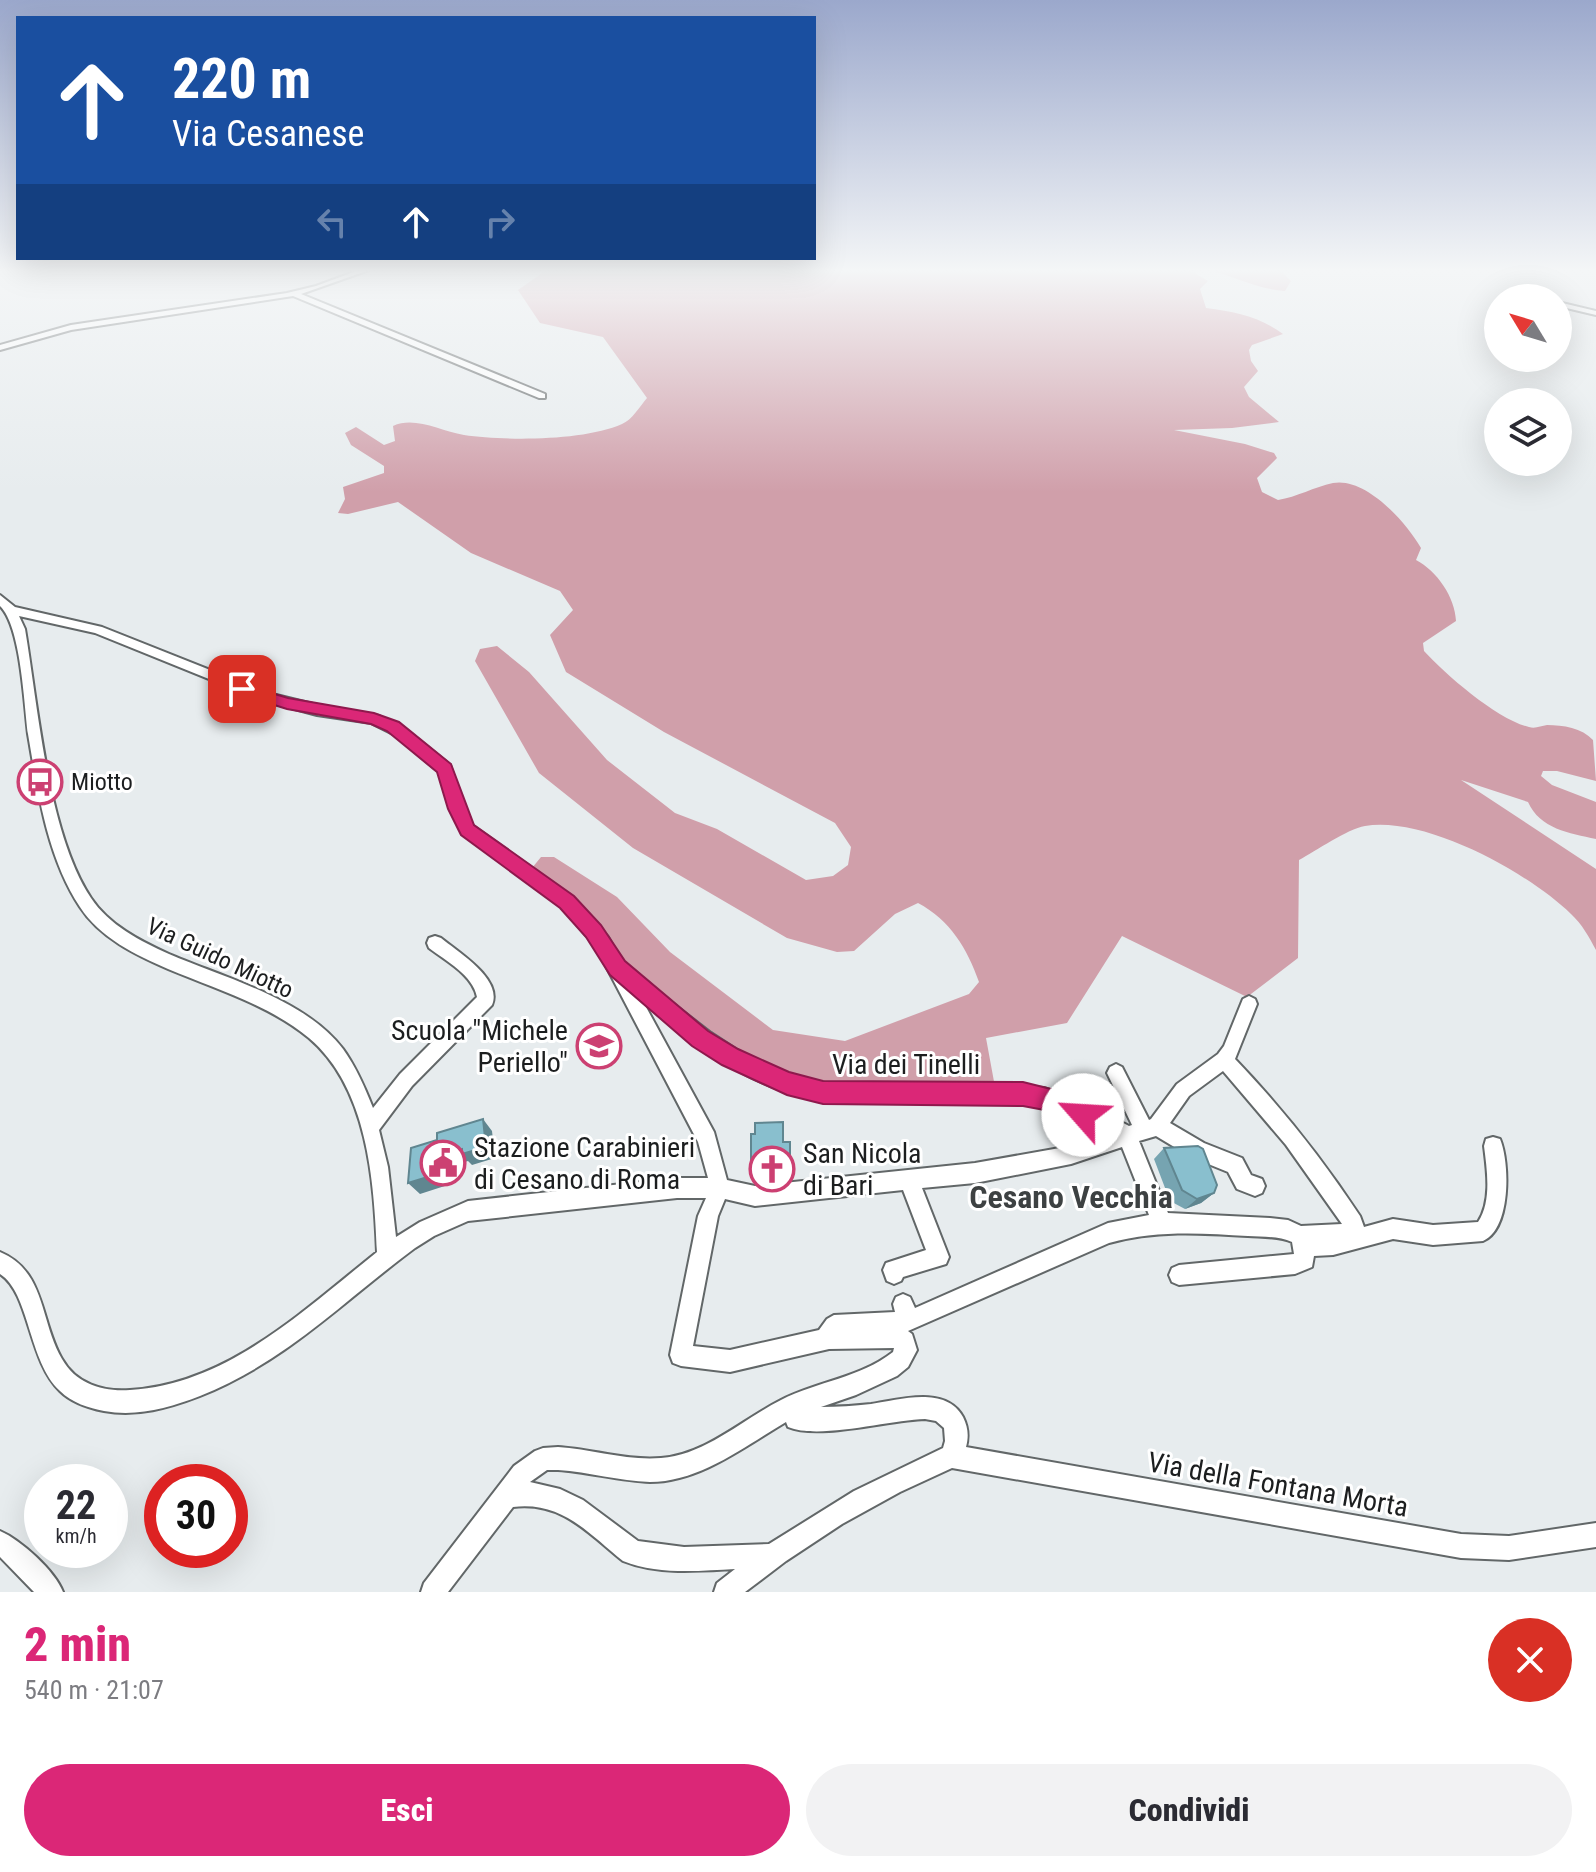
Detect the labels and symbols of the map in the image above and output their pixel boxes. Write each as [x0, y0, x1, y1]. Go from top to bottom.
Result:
north arrow [1484, 284, 1572, 372]
pin [208, 655, 276, 723]
bus stop icon: Miotto [16, 758, 64, 806]
place label: Miotto [71, 768, 133, 796]
street label: Via Guido Miotto [142, 912, 298, 1004]
place label: Scuola "Michele Periello" [391, 1014, 568, 1079]
school or university icon: Scuola "Michele Periello" [575, 1022, 623, 1070]
street label: Via dei Tinelli [832, 1048, 980, 1081]
position arrow [1041, 1073, 1125, 1157]
place label: Stazione Carabinieri di Cesano di Roma [474, 1131, 695, 1196]
place label: San Nicola di Bari [803, 1137, 922, 1202]
public building icon: Stazione Carabinieri di Cesano di Roma [419, 1139, 467, 1187]
church icon: San Nicola di Bari [748, 1145, 796, 1193]
district label: Cesano Vecchia [969, 1178, 1173, 1216]
street label: Via della Fontana Morta [1145, 1445, 1411, 1524]
speed limit sign: 30 [144, 1464, 248, 1568]

